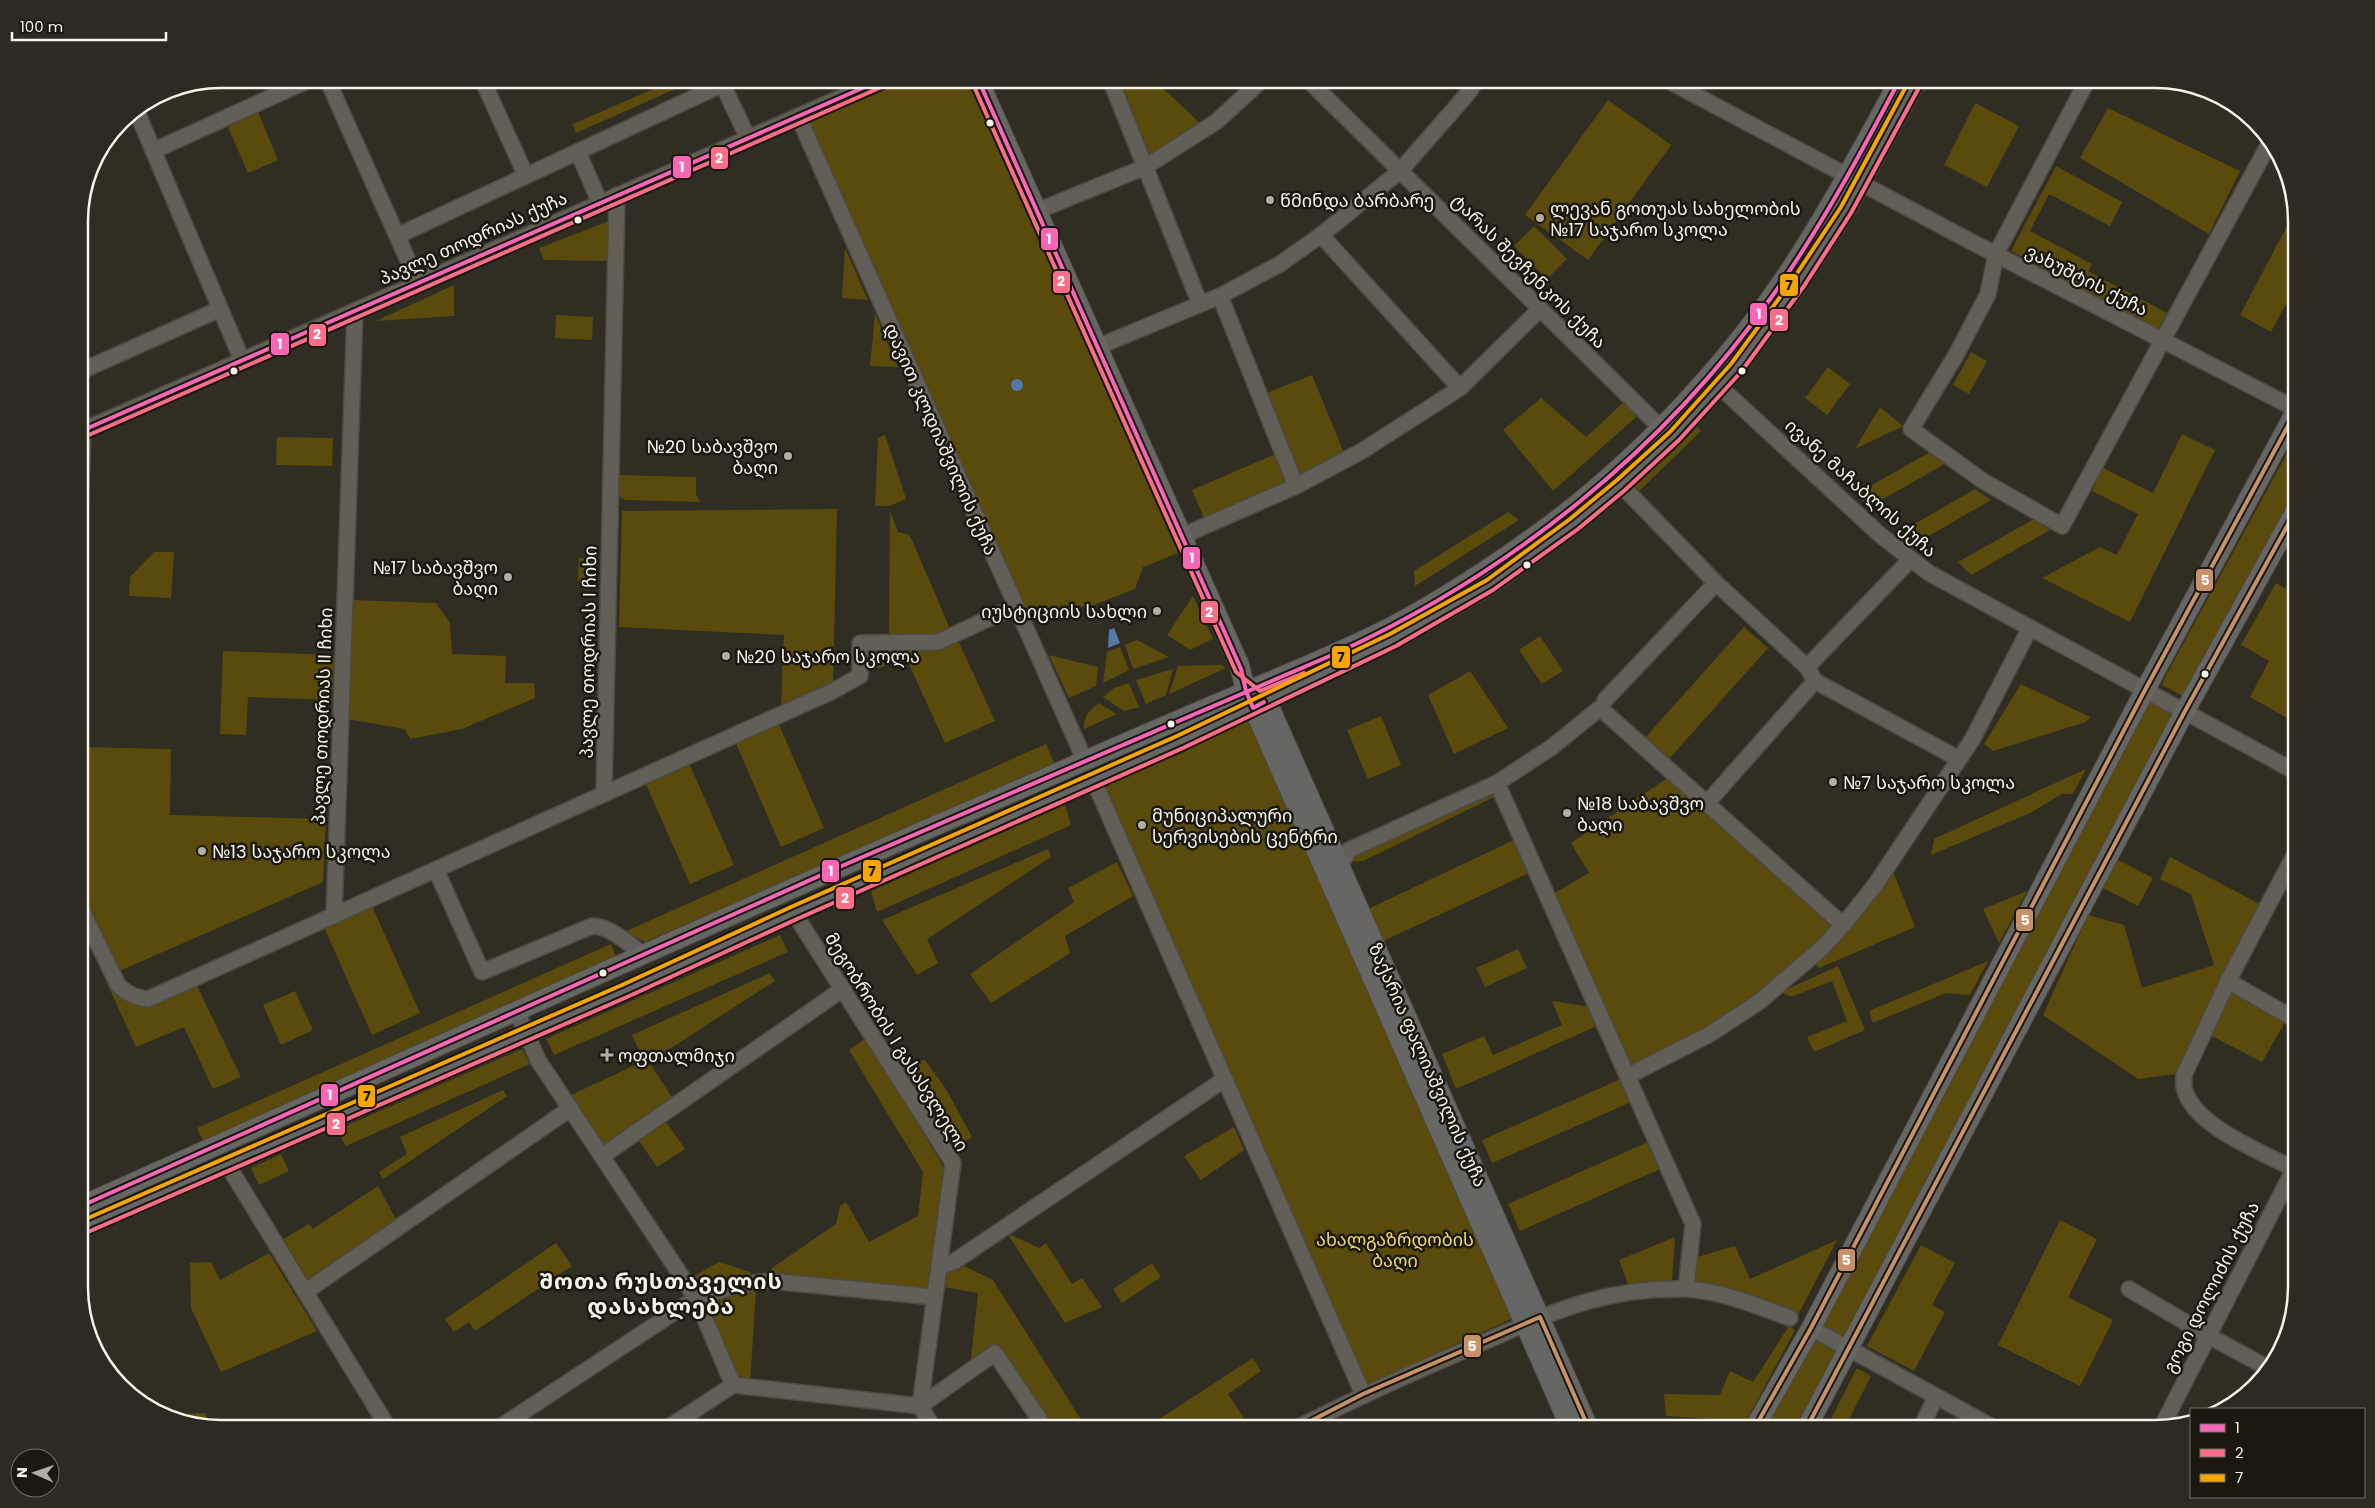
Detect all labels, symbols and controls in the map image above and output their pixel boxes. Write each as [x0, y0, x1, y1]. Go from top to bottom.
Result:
scale bar [12, 10, 166, 42]
text: 100 m [20, 16, 63, 37]
unlabelled marker [985, 118, 995, 128]
line badge: 2 [710, 146, 729, 170]
text: 2 [715, 148, 723, 168]
line badge: 1 [672, 155, 692, 179]
text: 1 [679, 157, 685, 177]
street label: პავლე თოდრიას ქუჩა [375, 185, 571, 291]
place label: წმინდა ბარბარე [1280, 188, 1434, 213]
street label: ტარას შევჩენკოს ქუჩა [1446, 188, 1612, 354]
marker: წმინდა ბარბარე [1264, 194, 1276, 206]
place label: ლევან გოთუას სახელობის №17 საჯარო სკოლა [1550, 196, 1801, 242]
marker: ლევან გოთუას სახელობის №17 საჯარო სკოლა [1534, 212, 1546, 224]
unlabelled marker [573, 215, 583, 225]
line badge: 1 [1040, 227, 1059, 251]
text: 1 [1046, 229, 1052, 249]
street label: ვახუშტის ქუჩა [2022, 238, 2152, 322]
line badge: 2 [1052, 270, 1071, 294]
text: 2 [1057, 271, 1065, 291]
line badge: 7 [1779, 273, 1799, 297]
text: 7 [1785, 275, 1793, 295]
line badge: 1 [1749, 302, 1768, 326]
text: 1 [1756, 304, 1762, 324]
line badge: 2 [1769, 308, 1789, 332]
text: 2 [1775, 310, 1783, 330]
street label: დავით კლდიაშვილის ქუჩა [878, 319, 1004, 559]
line badge: 2 [308, 323, 327, 347]
text: 2 [313, 324, 321, 344]
line badge: 1 [270, 332, 290, 356]
text: 1 [277, 334, 283, 354]
unlabelled marker [229, 366, 239, 376]
unlabelled marker [1737, 366, 1747, 376]
street label: ივანე მაჩაბლის ქუჩა [1780, 413, 1942, 563]
place label: №20 საბავშვო ბაღი [646, 434, 778, 480]
marker: №20 საბავშვო ბაღი [782, 450, 794, 462]
street label: პავლე თოდრიას I ჩიხი [574, 545, 602, 759]
line badge: 1 [1182, 546, 1201, 570]
text: 1 [1189, 548, 1195, 568]
place label: №17 საბავშვო ბაღი [372, 555, 498, 601]
unlabelled marker [1522, 560, 1532, 570]
line badge: 5 [2195, 568, 2214, 592]
text: 5 [2200, 570, 2210, 590]
marker: №17 საბავშვო ბაღი [502, 571, 514, 583]
place label: იუსტიციის სახლი [981, 599, 1147, 624]
line badge: 2 [1200, 600, 1219, 624]
text: 2 [1205, 602, 1213, 622]
marker: იუსტიციის სახლი [1151, 605, 1163, 617]
street label: პავლე თოდრიას II ჩიხი [306, 607, 338, 825]
place label: №20 საჯარო სკოლა [736, 644, 920, 669]
line badge: 7 [1331, 645, 1351, 669]
text: 7 [1337, 647, 1345, 667]
marker: №20 საჯარო სკოლა [720, 650, 732, 662]
unlabelled marker [2200, 669, 2210, 679]
unlabelled marker [1166, 719, 1176, 729]
place label: №7 საჯარო სკოლა [1843, 770, 2015, 795]
marker: №7 საჯარო სკოლა [1827, 776, 1839, 788]
place label: №18 საბავშვო ბაღი [1577, 791, 1704, 837]
place label: მუნიციპალური სერვისების ცენტრი [1152, 803, 1338, 849]
marker: №18 საბავშვო ბაღი [1561, 807, 1573, 819]
marker: მუნიციპალური სერვისების ცენტრი [1136, 819, 1148, 831]
place label: №13 საჯარო სკოლა [212, 839, 391, 864]
marker: №13 საჯარო სკოლა [196, 845, 208, 857]
line badge: 1 [821, 859, 840, 883]
line badge: 7 [862, 859, 882, 883]
text: 1 [828, 861, 834, 881]
text: 7 [868, 861, 876, 881]
line badge: 2 [835, 886, 855, 910]
text: 2 [841, 888, 849, 908]
line badge: 5 [2015, 908, 2034, 932]
text: 5 [2020, 910, 2030, 930]
street label: მეგობრობის I გასასვლელი [819, 928, 975, 1156]
street label: ზაქარია ფალიაშვილის ქუჩა [1363, 939, 1493, 1191]
unlabelled marker [598, 968, 608, 978]
place label: ოფთალმიჯი [618, 1043, 735, 1068]
marker: ოფთალმიჯი [600, 1048, 614, 1062]
line badge: 1 [320, 1083, 339, 1107]
line badge: 7 [357, 1084, 376, 1108]
text: 1 [327, 1085, 333, 1105]
text: 7 [363, 1086, 371, 1106]
line badge: 2 [326, 1112, 346, 1136]
text: 2 [332, 1114, 340, 1134]
street label: გოგი დოლიძის ქუჩა [2157, 1197, 2265, 1377]
park label: ახალგაზრდობის ბაღი [1316, 1227, 1474, 1273]
line badge: 5 [1837, 1248, 1856, 1272]
text: 5 [1841, 1250, 1851, 1270]
district label: შოთა რუსთაველის დასახლება [539, 1266, 783, 1322]
line badge: 5 [1463, 1334, 1482, 1358]
text: 5 [1467, 1336, 1477, 1356]
legend [2190, 1408, 2365, 1498]
text: 1 [2235, 1417, 2240, 1438]
text: 2 [2235, 1442, 2244, 1463]
north arrow [10, 1448, 60, 1498]
text: N [12, 1467, 32, 1478]
text: 7 [2235, 1467, 2243, 1488]

